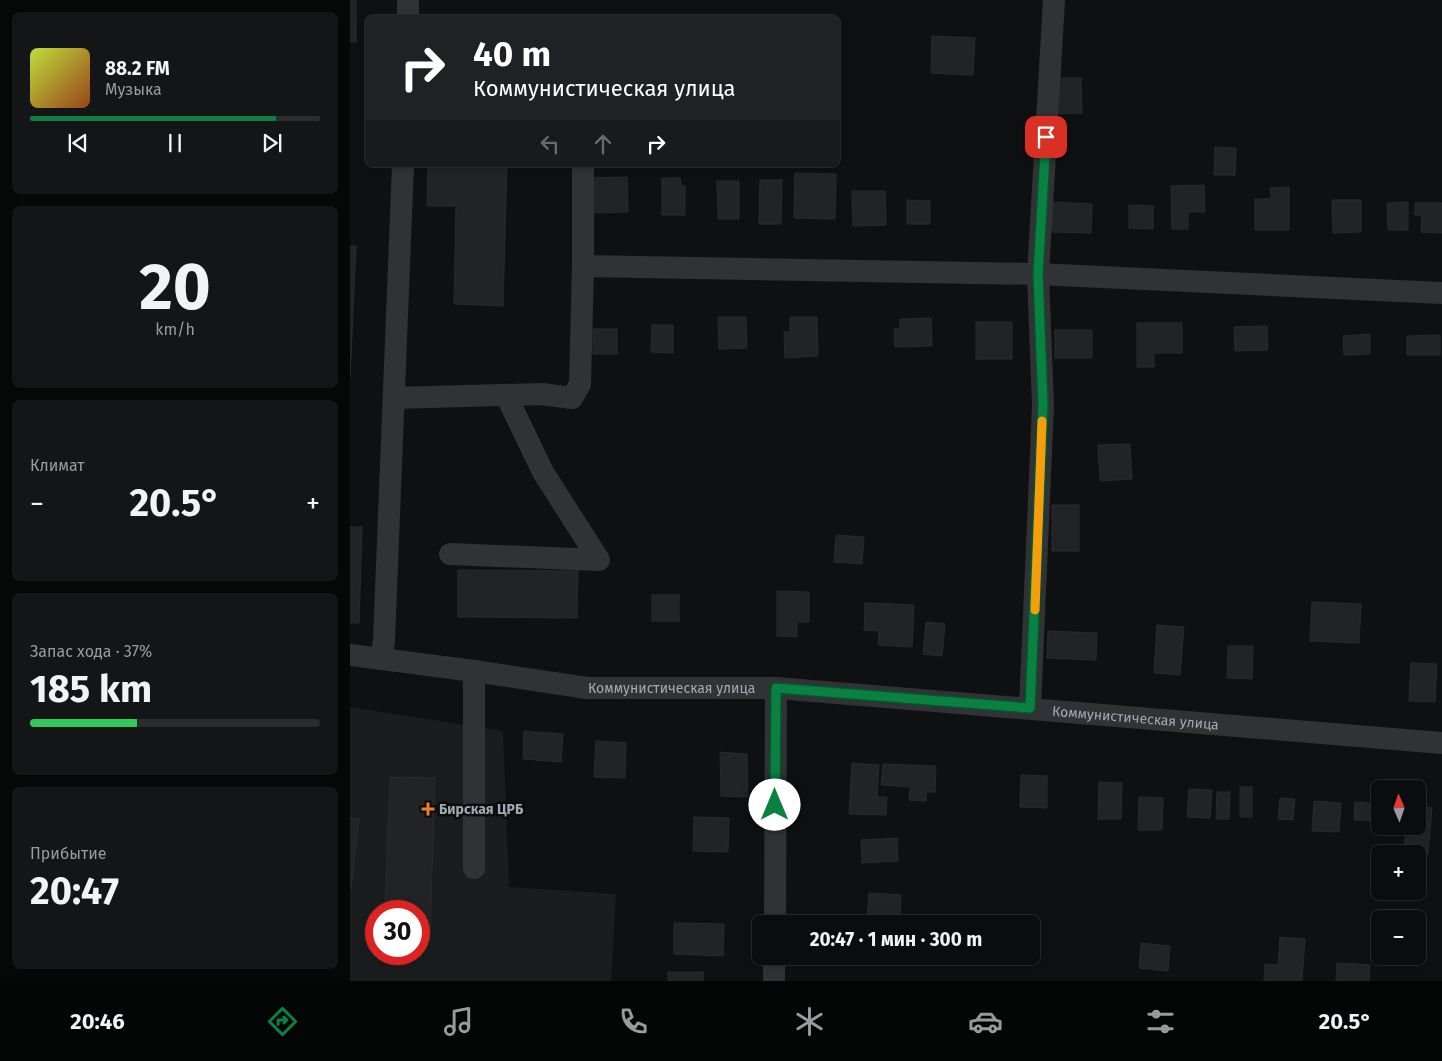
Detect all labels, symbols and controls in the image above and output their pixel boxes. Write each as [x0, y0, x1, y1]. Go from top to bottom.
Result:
text: 40 m [473, 33, 551, 75]
icon: right [390, 35, 455, 100]
text: 88.2 FM [105, 57, 170, 80]
text: Коммунистическая улица [473, 75, 736, 102]
text: Музыка [105, 80, 162, 99]
pin [1025, 116, 1067, 158]
icon: arrive [1032, 123, 1060, 151]
icon: previous [64, 129, 92, 157]
icon: pause [161, 129, 189, 157]
icon: next [258, 129, 286, 157]
icon: left [536, 130, 564, 158]
icon: ahead [589, 130, 617, 158]
icon: right [642, 130, 670, 158]
text: 20 [139, 248, 211, 326]
text: km/h [155, 320, 195, 339]
text: Климат [30, 456, 85, 475]
text: 20.5° [129, 480, 221, 526]
text: − [30, 487, 44, 520]
text: + [306, 487, 320, 520]
text: Запас хода · 37% [30, 642, 152, 661]
text: 185 km [30, 666, 152, 712]
street label: Коммунистическая улица [588, 680, 755, 697]
street label: Коммунистическая улица [1051, 702, 1220, 733]
position arrow [748, 778, 800, 830]
north arrow [1371, 780, 1426, 835]
map controls [1371, 780, 1426, 965]
place label: Бирская ЦРБ [439, 801, 524, 818]
marker: Бирская ЦРБ [421, 802, 435, 816]
text: Прибытие [30, 844, 106, 863]
button: + [1371, 845, 1426, 900]
text: 20:47 [30, 868, 119, 914]
speed limit sign: 30 [365, 900, 430, 965]
button: − [1371, 910, 1426, 965]
text: 20:47 · 1 мин · 300 m [810, 928, 982, 951]
icon: directions [265, 1004, 300, 1039]
icon: music [441, 1004, 476, 1039]
icon: phone [616, 1004, 651, 1039]
icon: climate [792, 1004, 827, 1039]
icon: car [968, 1004, 1003, 1039]
icon: filters [1143, 1004, 1178, 1039]
text: 20:46 [70, 1008, 125, 1035]
text: 20.5° [1319, 1008, 1372, 1035]

